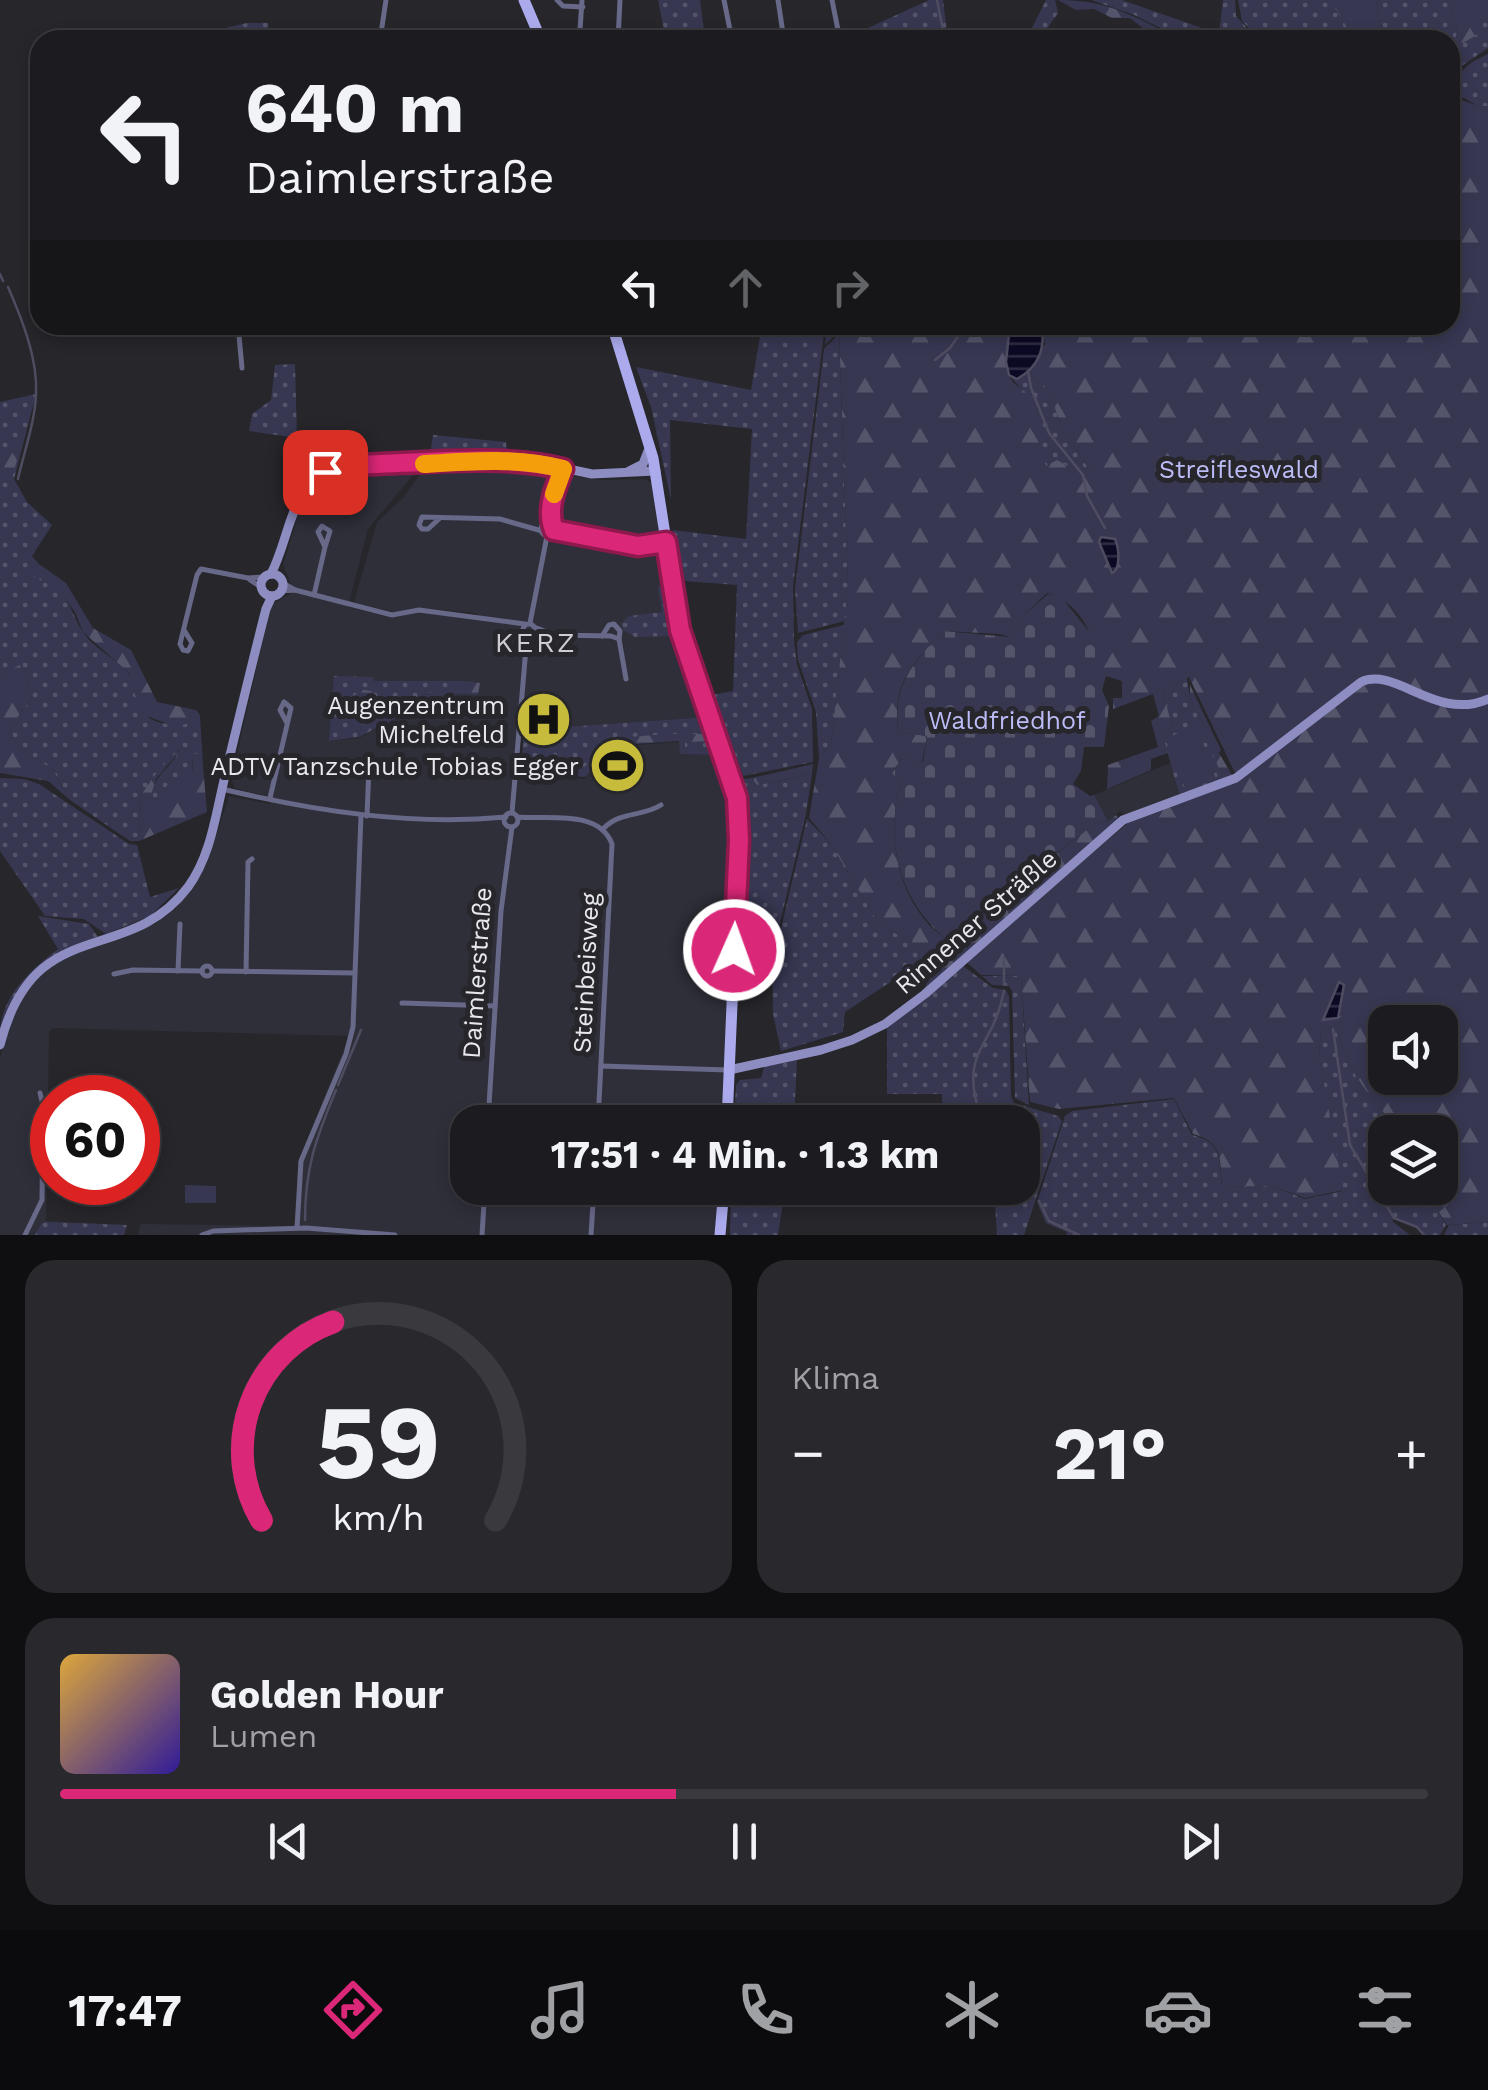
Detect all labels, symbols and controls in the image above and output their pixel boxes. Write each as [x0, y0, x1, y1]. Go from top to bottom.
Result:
text: 640 m [245, 67, 464, 149]
icon: left [80, 70, 210, 200]
text: Daimlerstraße [245, 151, 554, 204]
icon: left [613, 260, 668, 315]
icon: ahead [718, 260, 773, 315]
icon: right [823, 260, 878, 315]
pin [283, 430, 368, 515]
icon: arrive [298, 445, 353, 500]
park label: Streifleswald [1159, 455, 1319, 484]
district label: KERZ [495, 626, 577, 659]
hospital icon: Augenzentrum Michelfeld [514, 689, 574, 749]
place label: Augenzentrum Michelfeld [327, 691, 505, 749]
park label: Waldfriedhof [928, 706, 1086, 735]
sports icon: ADTV Tanzschule Tobias Egger [588, 736, 648, 796]
place label: ADTV Tanzschule Tobias Egger [210, 752, 579, 781]
street label: Rinnener Sträßle [889, 844, 1063, 1000]
street label: Daimlerstraße [457, 886, 497, 1060]
street label: Steinbeisweg [567, 891, 605, 1054]
position arrow [682, 898, 786, 1002]
map controls [1368, 1005, 1458, 1205]
button: sound [1368, 1005, 1458, 1095]
speed limit sign: 60 [30, 1075, 160, 1205]
button: layers [1368, 1115, 1458, 1205]
text: 17:51 · 4 Min. · 1.3 km [551, 1133, 939, 1177]
text: Klima [792, 1359, 879, 1397]
text: 59 [316, 1381, 441, 1503]
text: 21° [1053, 1409, 1167, 1497]
text: − [792, 1421, 825, 1485]
text: + [1395, 1421, 1428, 1485]
text: km/h [332, 1497, 424, 1539]
text: Golden Hour [210, 1673, 444, 1717]
text: Lumen [210, 1717, 317, 1755]
icon: previous [261, 1814, 316, 1869]
icon: pause [717, 1814, 772, 1869]
icon: next [1173, 1814, 1228, 1869]
icon: directions [318, 1975, 388, 2045]
icon: music [525, 1975, 595, 2045]
icon: phone [731, 1975, 801, 2045]
icon: climate [937, 1975, 1007, 2045]
icon: car [1143, 1975, 1213, 2045]
icon: filters [1350, 1975, 1420, 2045]
text: 17:47 [68, 1984, 182, 2037]

